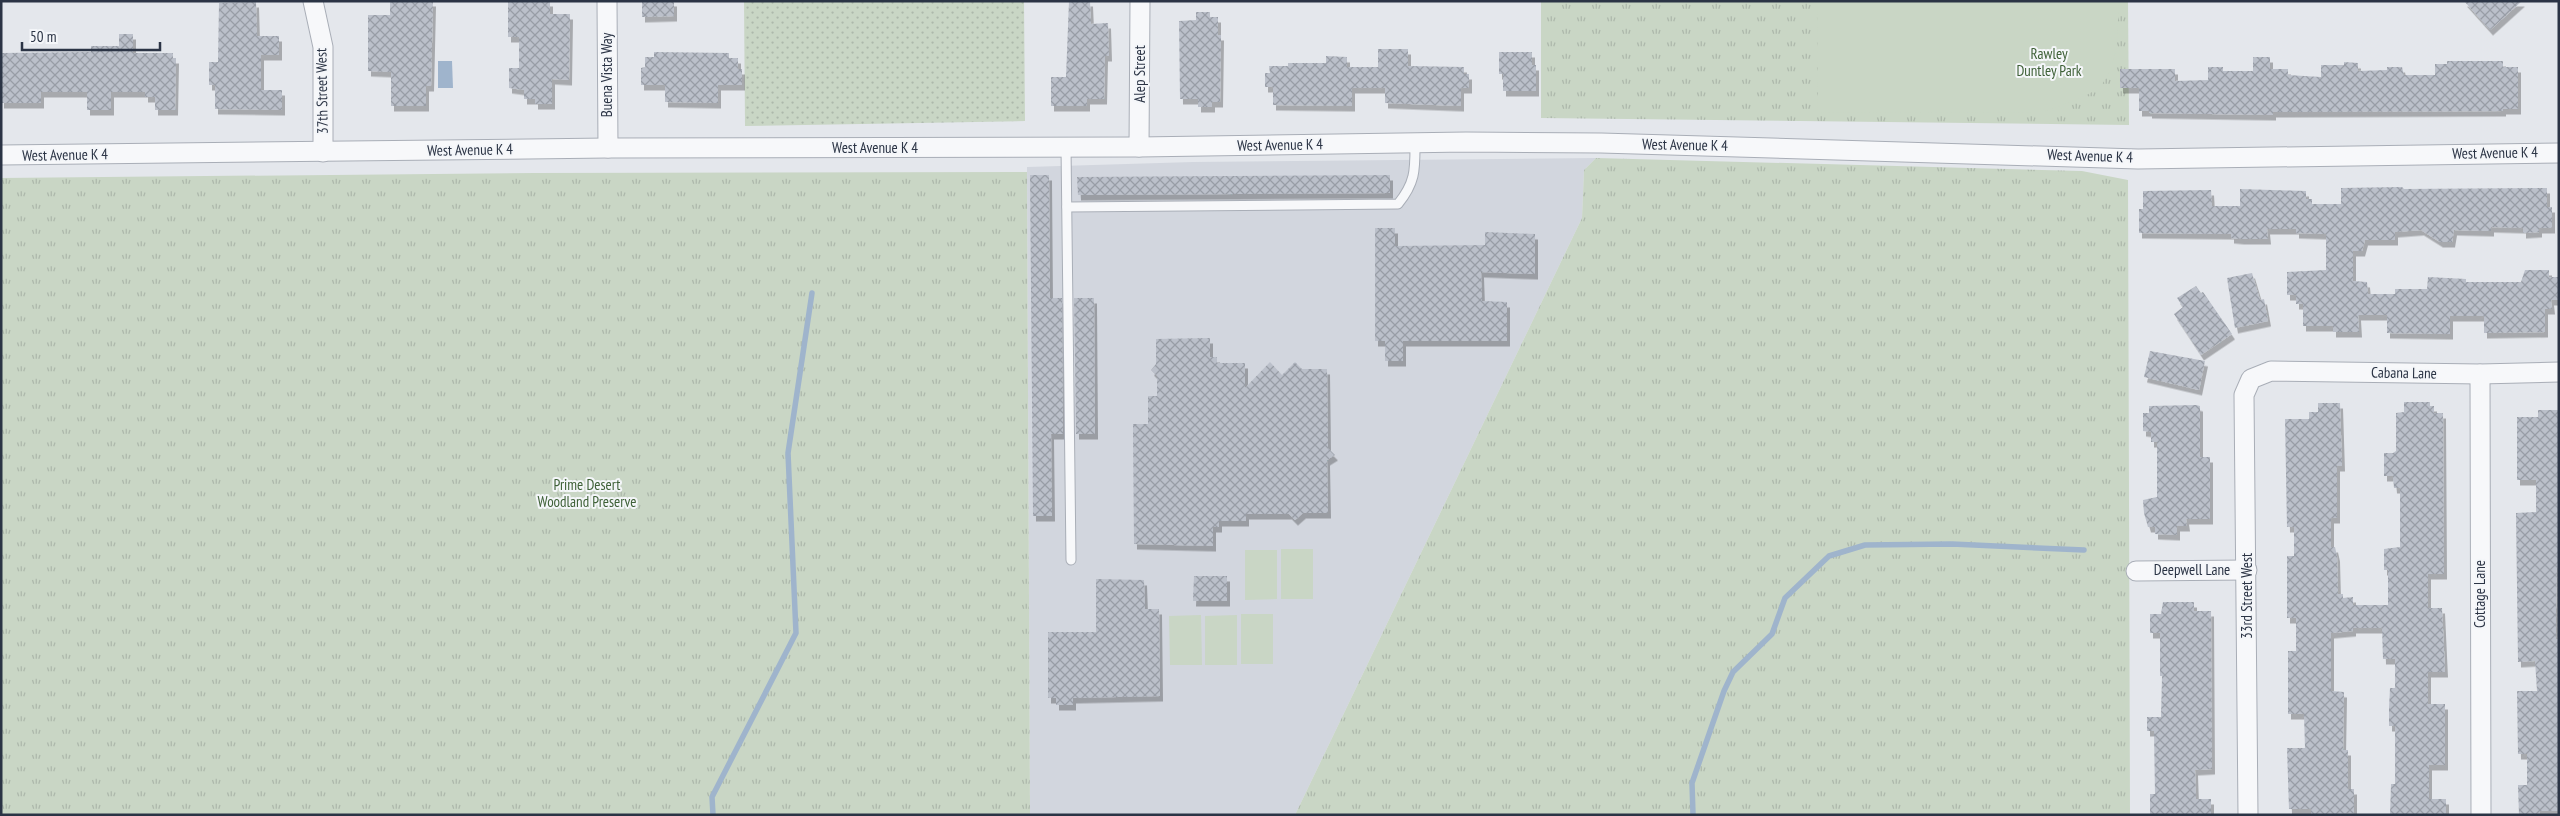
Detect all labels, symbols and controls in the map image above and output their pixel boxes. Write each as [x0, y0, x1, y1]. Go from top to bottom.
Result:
scale bar [22, 20, 160, 52]
text: 50 m [30, 27, 56, 46]
street label: Buena Vista Way [597, 32, 616, 117]
park label: Rawley Duntley Park [2016, 44, 2082, 80]
street label: Alep Street [1130, 45, 1149, 103]
street label: 37th Street West [311, 48, 332, 134]
street label: West Avenue K 4 [1237, 134, 1323, 155]
street label: West Avenue K 4 [1642, 134, 1728, 155]
street label: West Avenue K 4 [832, 138, 918, 157]
street label: West Avenue K 4 [427, 139, 513, 160]
street label: West Avenue K 4 [2452, 142, 2538, 163]
street label: West Avenue K 4 [22, 144, 108, 165]
street label: West Avenue K 4 [2047, 145, 2133, 166]
street label: Cabana Lane [2371, 362, 2437, 383]
park label: Prime Desert Woodland Preserve [538, 475, 636, 511]
street label: 33rd Street West [2237, 553, 2256, 639]
street label: Deepwell Lane [2154, 560, 2230, 579]
street label: Cottage Lane [2470, 560, 2489, 628]

